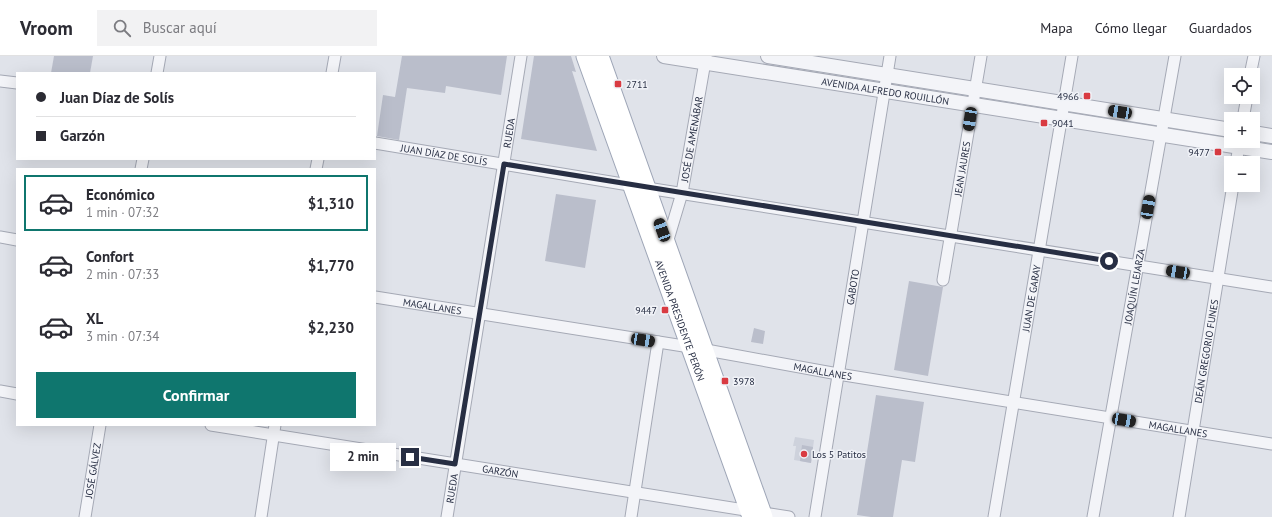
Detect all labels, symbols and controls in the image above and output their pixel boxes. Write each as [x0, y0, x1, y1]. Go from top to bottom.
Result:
search box [97, 10, 377, 46]
text: Vroom [20, 16, 73, 40]
icon: search [111, 17, 133, 39]
text: Buscar aquí [143, 18, 217, 37]
text: Mapa [1040, 19, 1073, 37]
text: Cómo llegar [1095, 19, 1167, 37]
text: Guardados [1189, 19, 1252, 37]
map controls [1224, 68, 1260, 192]
button: locate [1224, 68, 1260, 104]
street label: AVENIDA ALFREDO ROUILLÓN [821, 75, 950, 108]
place label: 2711 [626, 78, 648, 91]
marker: 2711 [613, 79, 623, 89]
text: Juan Díaz de Solís [60, 88, 174, 107]
place label: 4966 [1057, 90, 1079, 103]
marker: 4966 [1082, 91, 1092, 101]
street label: JOSÉ DE AMENÁBAR [678, 95, 706, 184]
car [1107, 104, 1133, 120]
car [962, 106, 978, 132]
button: + [1224, 112, 1260, 148]
street label: RUEDA [500, 117, 518, 149]
place label: 9041 [1052, 117, 1074, 130]
marker: 9041 [1039, 118, 1049, 128]
text: Garzón [60, 126, 105, 145]
street label: JEAN JAURES [951, 140, 973, 198]
street label: JUAN DÍAZ DE SOLÍS [399, 141, 488, 168]
place label: 9477 [1188, 146, 1210, 159]
marker: 9477 [1213, 147, 1223, 157]
button: − [1224, 156, 1260, 192]
icon: car [38, 185, 74, 221]
text: Económico [86, 185, 155, 204]
text: $1,310 [308, 194, 354, 213]
car [1140, 194, 1156, 220]
text: 1 min · 07:32 [86, 204, 159, 221]
car [652, 217, 672, 243]
icon: car [38, 247, 74, 283]
text: Confort [86, 247, 134, 266]
street label: JOAQUÍN LEJARZA [1121, 248, 1148, 327]
route start [1100, 252, 1118, 270]
text: $1,770 [308, 256, 354, 275]
street label: AVENIDA PRESIDENTE PERÓN [652, 258, 708, 383]
street label: JUAN DE GARAY [1019, 263, 1044, 334]
car [1165, 264, 1191, 280]
text: 2 min · 07:33 [86, 266, 159, 283]
street label: GABOTO [844, 268, 862, 306]
street label: MAGALLANES [402, 296, 462, 318]
street label: DEÁN GREGORIO FUNES [1192, 298, 1221, 404]
place label: 9447 [635, 304, 657, 317]
marker: 9447 [660, 305, 670, 315]
icon: car [38, 309, 74, 345]
text: XL [86, 309, 103, 328]
text: $2,230 [308, 318, 354, 337]
text: 3 min · 07:34 [86, 328, 159, 345]
car [630, 332, 656, 348]
street label: MAGALLANES [792, 360, 853, 383]
button: Confirmar [36, 372, 356, 418]
place label: 3978 [733, 375, 755, 388]
marker: 3978 [720, 376, 730, 386]
car [1111, 412, 1137, 428]
street label: MAGALLANES [1148, 418, 1208, 440]
street label: JOSÉ GÁLVEZ [82, 442, 104, 500]
callout: 2 min [330, 443, 396, 471]
text: 2 min [347, 448, 379, 465]
route end [401, 448, 419, 466]
place label: Los 5 Patitos [812, 448, 866, 461]
marker: Los 5 Patitos [799, 449, 809, 459]
street label: GARZÓN [481, 462, 519, 481]
street label: RUEDA [443, 472, 461, 504]

